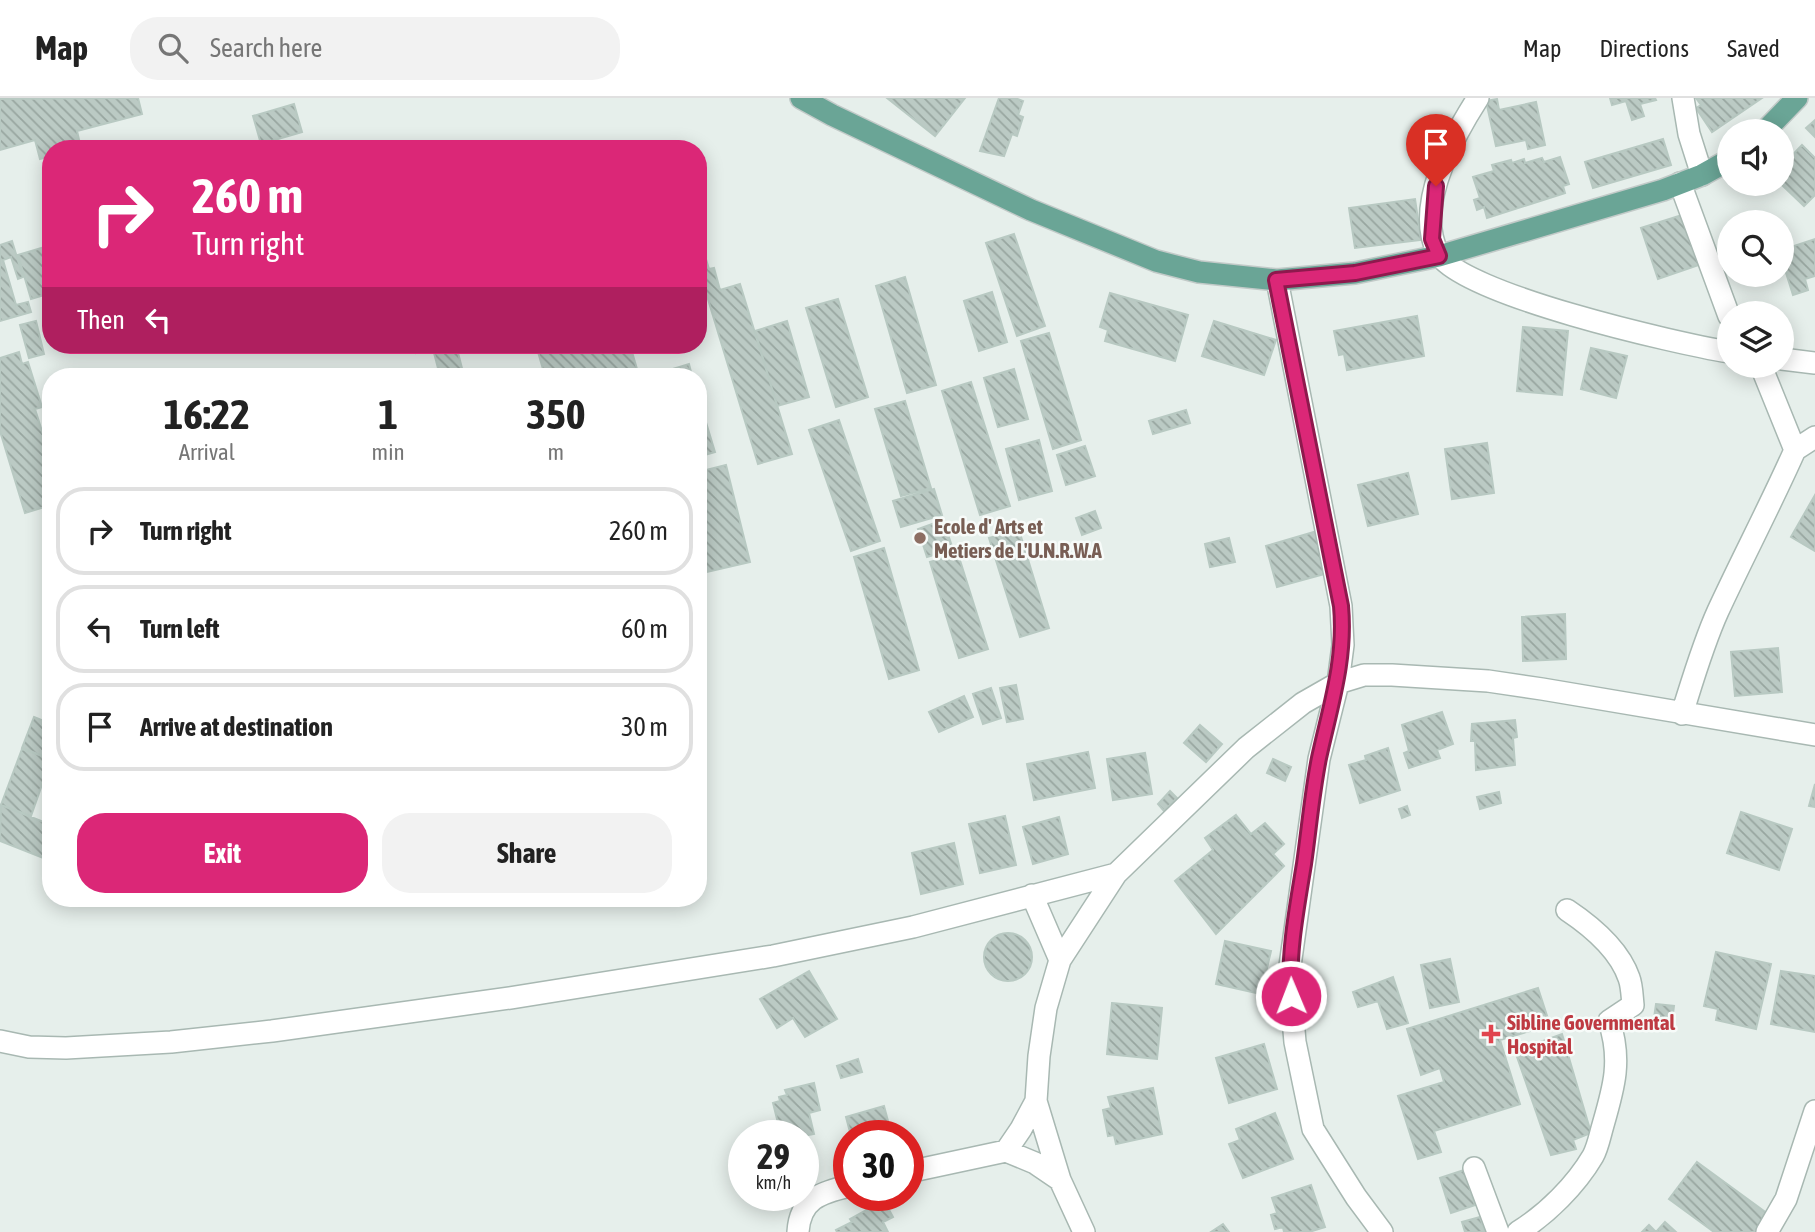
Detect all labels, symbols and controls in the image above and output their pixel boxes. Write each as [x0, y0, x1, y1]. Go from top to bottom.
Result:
search box [130, 17, 620, 80]
text: Map [35, 29, 88, 67]
icon: search [154, 29, 192, 67]
text: Search here [210, 33, 322, 63]
text: Map [1523, 35, 1561, 62]
text: Directions [1599, 35, 1689, 62]
text: Saved [1727, 35, 1780, 62]
pin [1406, 114, 1466, 186]
map controls [1717, 119, 1794, 378]
button: sound [1717, 119, 1794, 196]
icon: arrive [1417, 125, 1455, 163]
text: 260 m [192, 167, 303, 223]
icon: right [77, 168, 168, 259]
button: search [1717, 210, 1794, 287]
text: Turn right [192, 225, 305, 262]
icon: left [139, 301, 177, 339]
button: layers [1717, 301, 1794, 378]
text: Then [77, 305, 125, 335]
text: 16:22 [164, 390, 250, 438]
text: 1 [378, 390, 398, 438]
text: 350 [526, 390, 585, 438]
text: Arrival [179, 439, 235, 465]
text: min [372, 439, 405, 465]
text: m [548, 439, 564, 465]
icon: right [81, 512, 119, 550]
place label: Ecole d' Arts et Metiers de L'U.N.R.W.A [934, 514, 1103, 562]
text: Turn right [140, 516, 231, 546]
text: 260 m [609, 516, 668, 546]
marker: Ecole d' Arts et Metiers de L'U.N.R.W.A [912, 530, 928, 546]
icon: left [81, 610, 119, 648]
text: Turn left [140, 614, 220, 644]
text: 60 m [621, 614, 668, 644]
icon: arrive [81, 708, 119, 746]
text: Arrive at destination [140, 712, 333, 742]
text: 30 m [621, 712, 668, 742]
button: Exit [77, 813, 368, 893]
button: Share [382, 813, 672, 893]
position arrow [1254, 959, 1328, 1033]
place label: Sibline Governmental Hospital [1507, 1010, 1675, 1058]
marker: Sibline Governmental Hospital [1481, 1024, 1501, 1044]
speed limit sign: 30 [833, 1120, 924, 1211]
text: 29 [757, 1136, 790, 1176]
text: km/h [756, 1172, 791, 1193]

